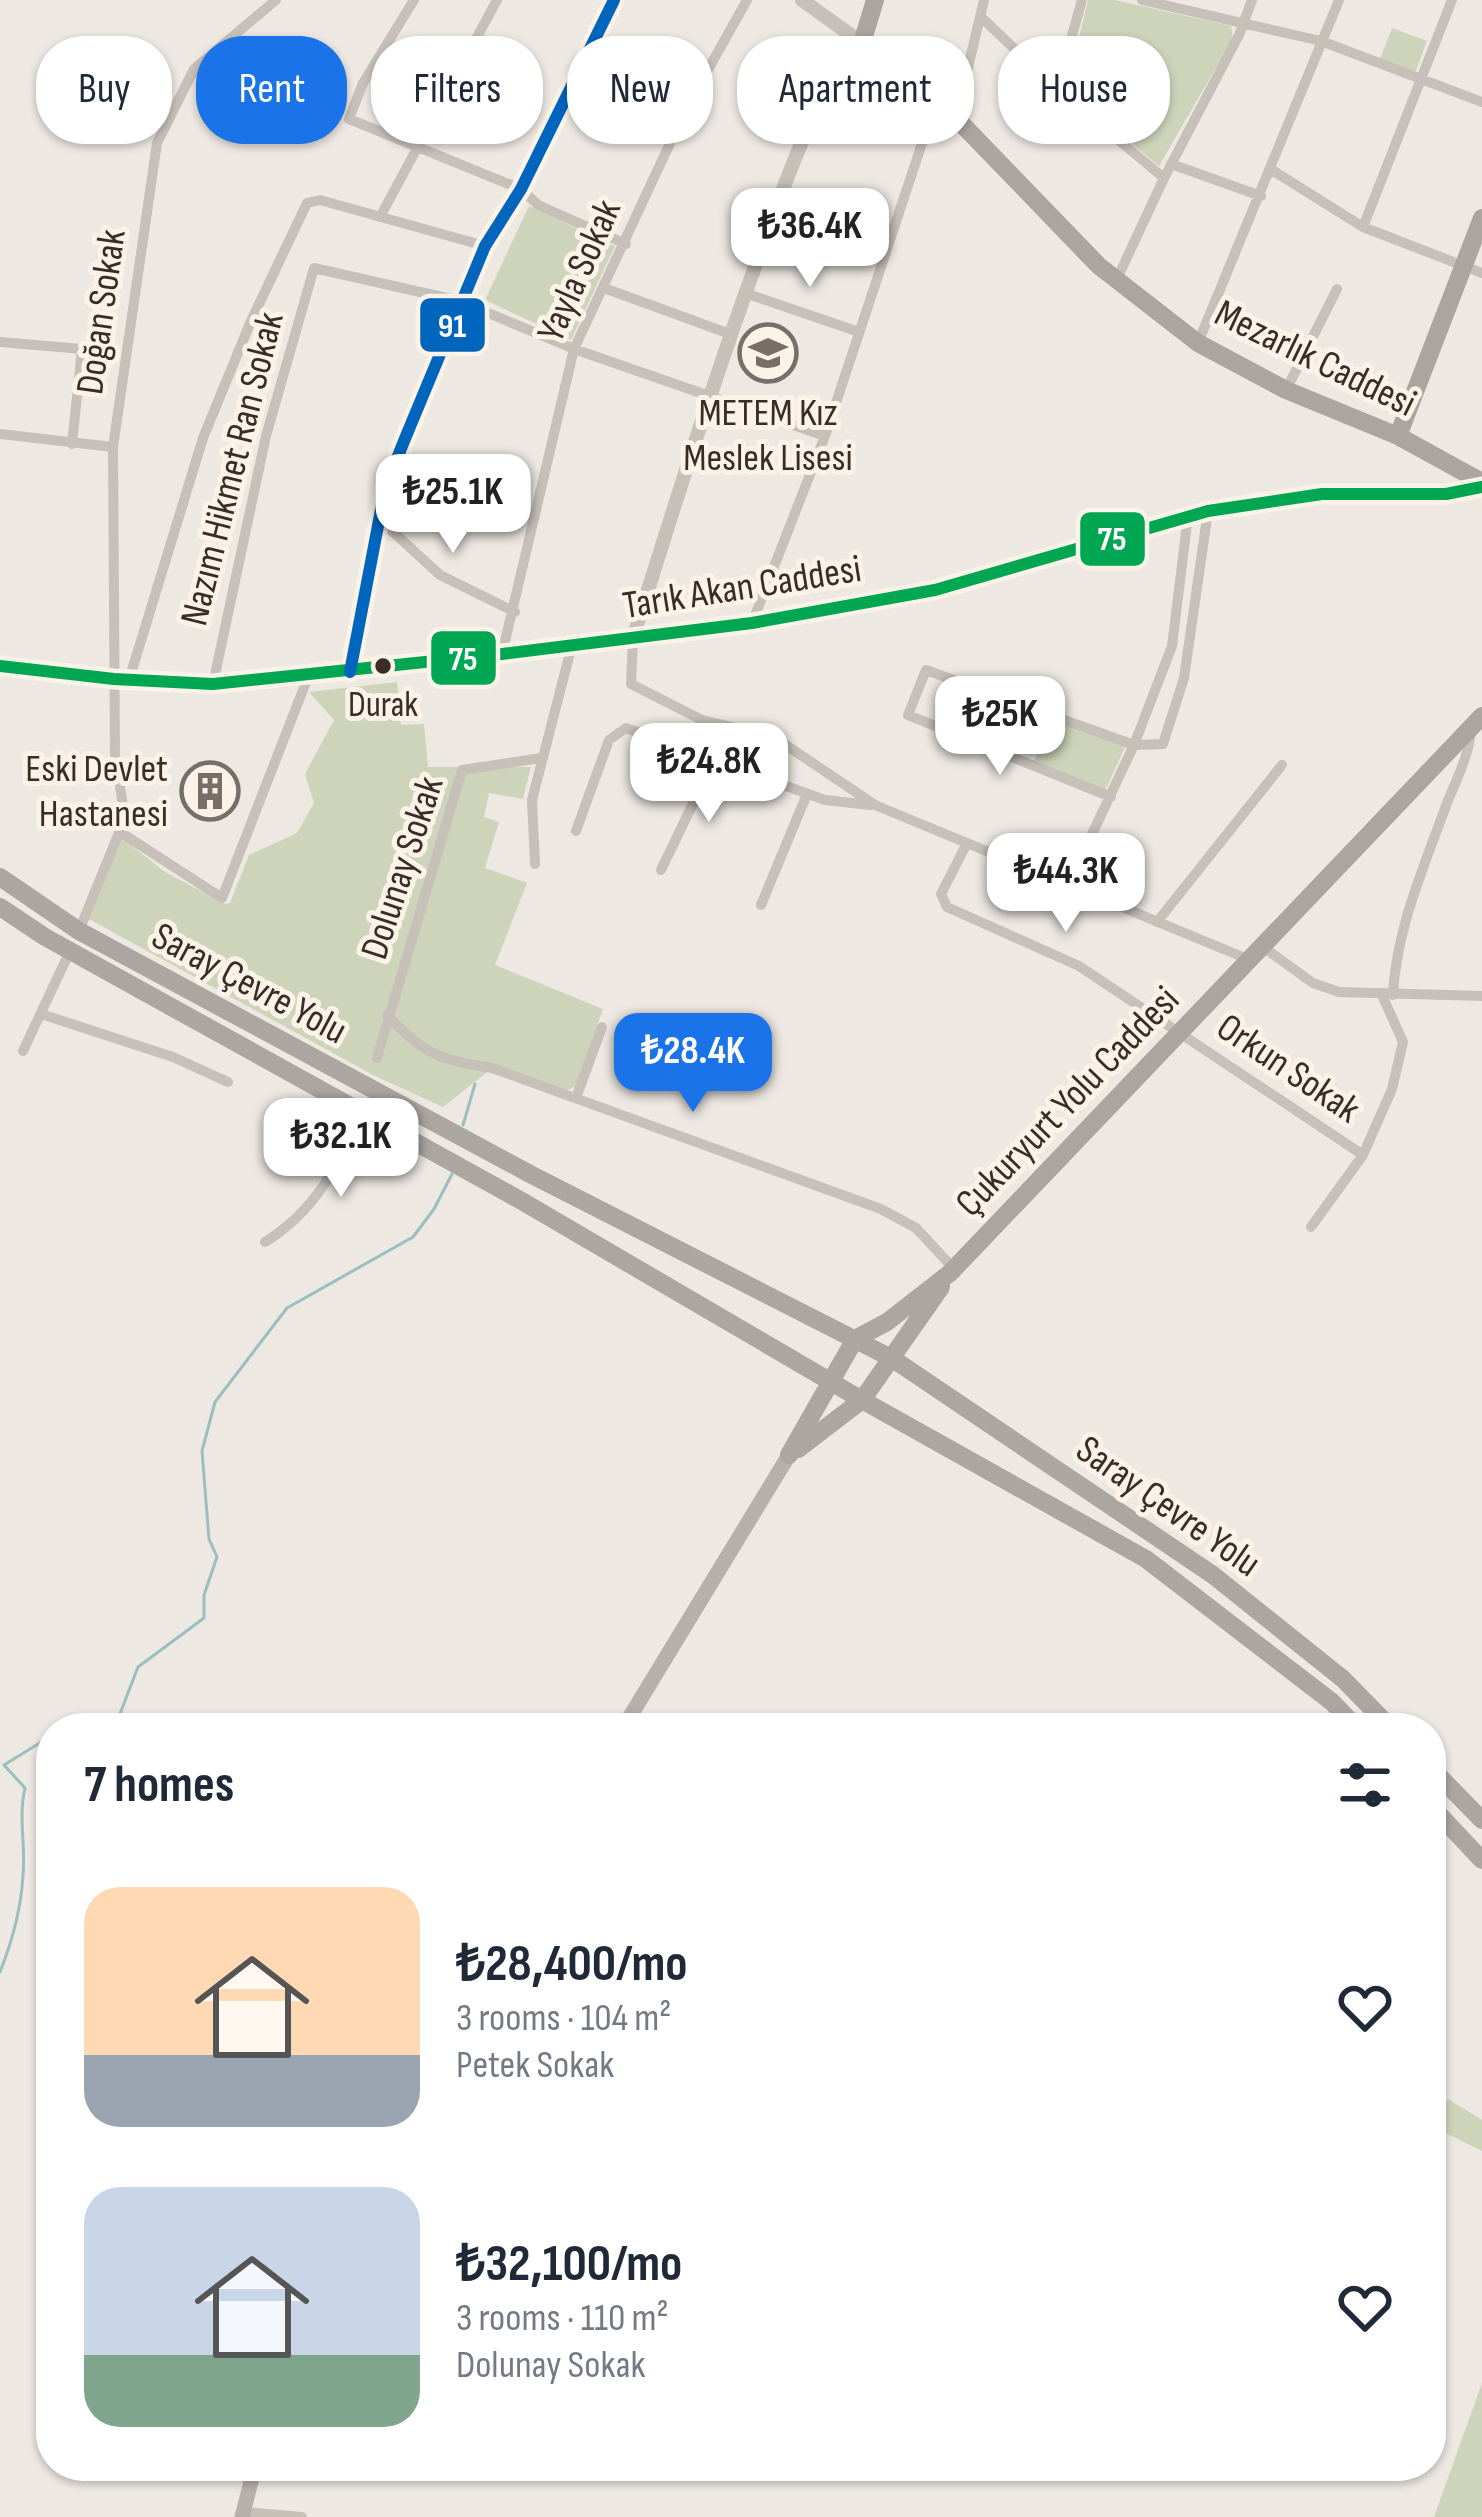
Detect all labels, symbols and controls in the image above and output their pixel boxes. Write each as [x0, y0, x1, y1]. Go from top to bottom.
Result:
chip: Buy [36, 36, 172, 144]
chip: Rent [196, 36, 347, 144]
chip: Filters [371, 36, 543, 144]
chip: New [567, 36, 713, 144]
chip: Apartment [737, 36, 974, 144]
chip: House [998, 36, 1170, 144]
pin: ₺36.4K [712, 188, 908, 290]
street label: Yayla Sokak [528, 193, 632, 349]
text: ₺36.4K [758, 203, 862, 250]
street label: Doğan Sokak [67, 226, 137, 397]
street label: Mezarlık Caddesi [1207, 290, 1423, 428]
line badge: 91 [418, 296, 487, 354]
street label: Nazım Hikmet Ran Sokak [171, 307, 295, 631]
text: 91 [438, 307, 466, 347]
school or university icon: METEM Kız Meslek Lisesi [737, 322, 799, 384]
place label: METEM Kız Meslek Lisesi [683, 390, 853, 482]
pin: ₺25.1K [355, 454, 551, 556]
text: ₺25.1K [403, 469, 503, 516]
line badge: 75 [1078, 510, 1147, 568]
text: 75 [1098, 520, 1126, 560]
street label: Tarık Akan Caddesi [620, 546, 864, 630]
line badge: 75 [429, 629, 498, 687]
text: 75 [449, 640, 477, 680]
marker: Durak [372, 655, 394, 677]
pin: ₺25K [929, 676, 1071, 778]
place label: Durak [348, 684, 418, 727]
text: ₺25K [962, 691, 1038, 738]
pin: ₺24.8K [611, 723, 807, 825]
text: ₺24.8K [657, 738, 761, 785]
place label: Eski Devlet Hastanesi [25, 746, 168, 838]
building icon: Eski Devlet Hastanesi [179, 760, 241, 822]
street label: Dolunay Sokak [351, 771, 455, 965]
pin: ₺44.3K [968, 833, 1164, 935]
text: ₺44.3K [1014, 848, 1118, 895]
street label: Saray Çevre Yolu [144, 913, 354, 1055]
street label: Çukuryurt Yolu Caddesi [946, 977, 1190, 1227]
street label: Orkun Sokak [1208, 1004, 1368, 1134]
pin: ₺28.4K [595, 1013, 791, 1115]
text: ₺28.4K [641, 1028, 745, 1075]
pin: ₺32.1K [243, 1098, 439, 1200]
text: ₺32.1K [291, 1113, 392, 1160]
street label: Saray Çevre Yolu [1067, 1426, 1269, 1588]
icon: filters [1332, 1752, 1398, 1818]
text: 7 homes [84, 1755, 234, 1816]
text: ₺28,400/mo [456, 1934, 687, 1995]
icon: home [180, 1935, 324, 2079]
icon: heart [1332, 1974, 1398, 2040]
text: 3 rooms · 104 m² [456, 1995, 671, 2042]
text: Petek Sokak [456, 2042, 614, 2089]
text: ₺32,100/mo [456, 2234, 682, 2295]
icon: home [180, 2235, 324, 2379]
icon: heart [1332, 2274, 1398, 2340]
text: 3 rooms · 110 m² [456, 2295, 669, 2342]
text: Dolunay Sokak [456, 2342, 645, 2389]

